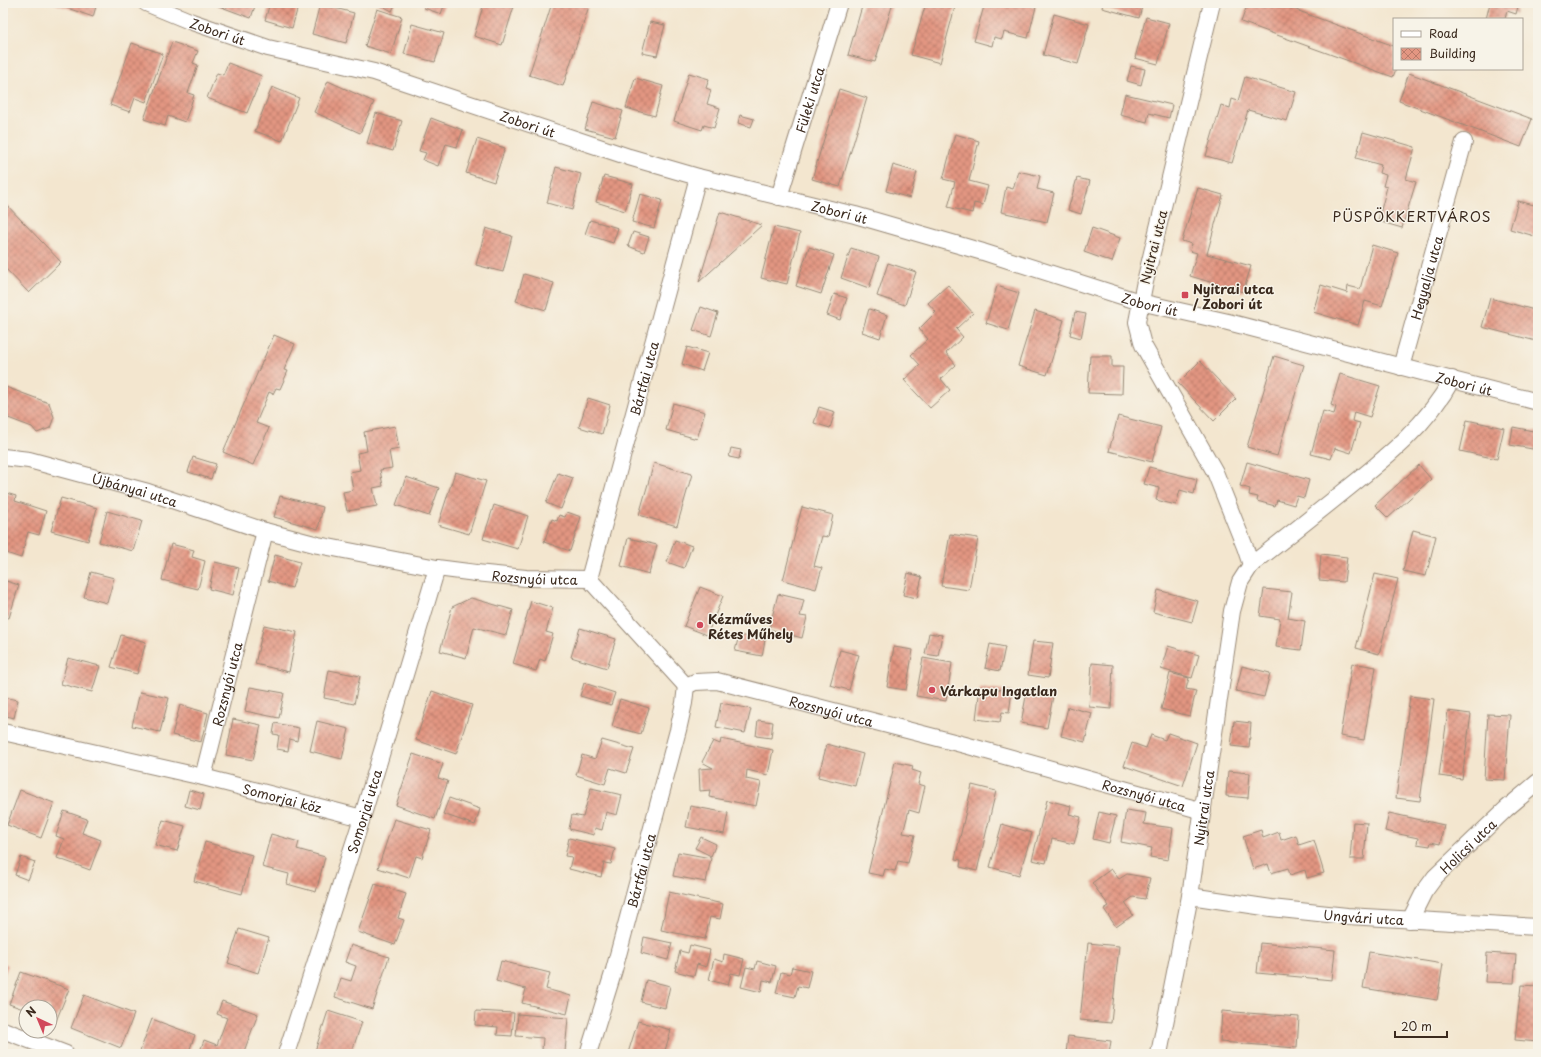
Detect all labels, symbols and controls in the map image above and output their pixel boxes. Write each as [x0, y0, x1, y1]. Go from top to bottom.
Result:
street label: Zobori út [188, 13, 248, 49]
legend [1393, 18, 1523, 70]
text: Road [1429, 24, 1458, 42]
text: Building [1429, 44, 1476, 62]
street label: Füleki utca [790, 63, 829, 135]
street label: Zobori út [498, 105, 558, 141]
street label: Zobori út [809, 195, 870, 228]
district label: PÜSPÖKKERTVÁROS [1333, 206, 1492, 227]
street label: Nyitrai utca [1135, 208, 1171, 286]
street label: Hegyalja utca [1405, 232, 1447, 322]
place label: Nyitrai utca / Zobori út [1192, 279, 1274, 313]
street label: Zobori út [1119, 287, 1180, 320]
marker: Nyitrai utca / Zobori út [1180, 290, 1190, 300]
street label: Bártfai utca [624, 338, 663, 418]
street label: Zobori út [1434, 367, 1494, 399]
street label: Újbányai utca [90, 468, 181, 511]
street label: Rozsnyói utca [491, 565, 579, 588]
place label: Kézműves Rétes Műhely [708, 609, 793, 643]
marker: Kézműves Rétes Műhely [695, 620, 705, 630]
street label: Rozsnyói utca [207, 639, 246, 728]
place label: Várkapu Ingatlan [940, 681, 1057, 700]
marker: Várkapu Ingatlan [927, 685, 937, 695]
street label: Rozsnyói utca [787, 691, 876, 731]
street label: Somorjai utca [342, 766, 386, 856]
street label: Nyitrai utca [1188, 769, 1218, 847]
street label: Rozsnyói utca [1100, 774, 1189, 816]
street label: Somorjai köz [241, 778, 324, 817]
street label: Holicsi utca [1435, 814, 1501, 877]
street label: Bártfai utca [622, 830, 660, 910]
street label: Ungvári utca [1322, 904, 1405, 929]
north arrow [18, 999, 58, 1039]
text: N [22, 1002, 40, 1021]
scale bar [1395, 1013, 1447, 1039]
text: 20 m [1401, 1017, 1432, 1035]

